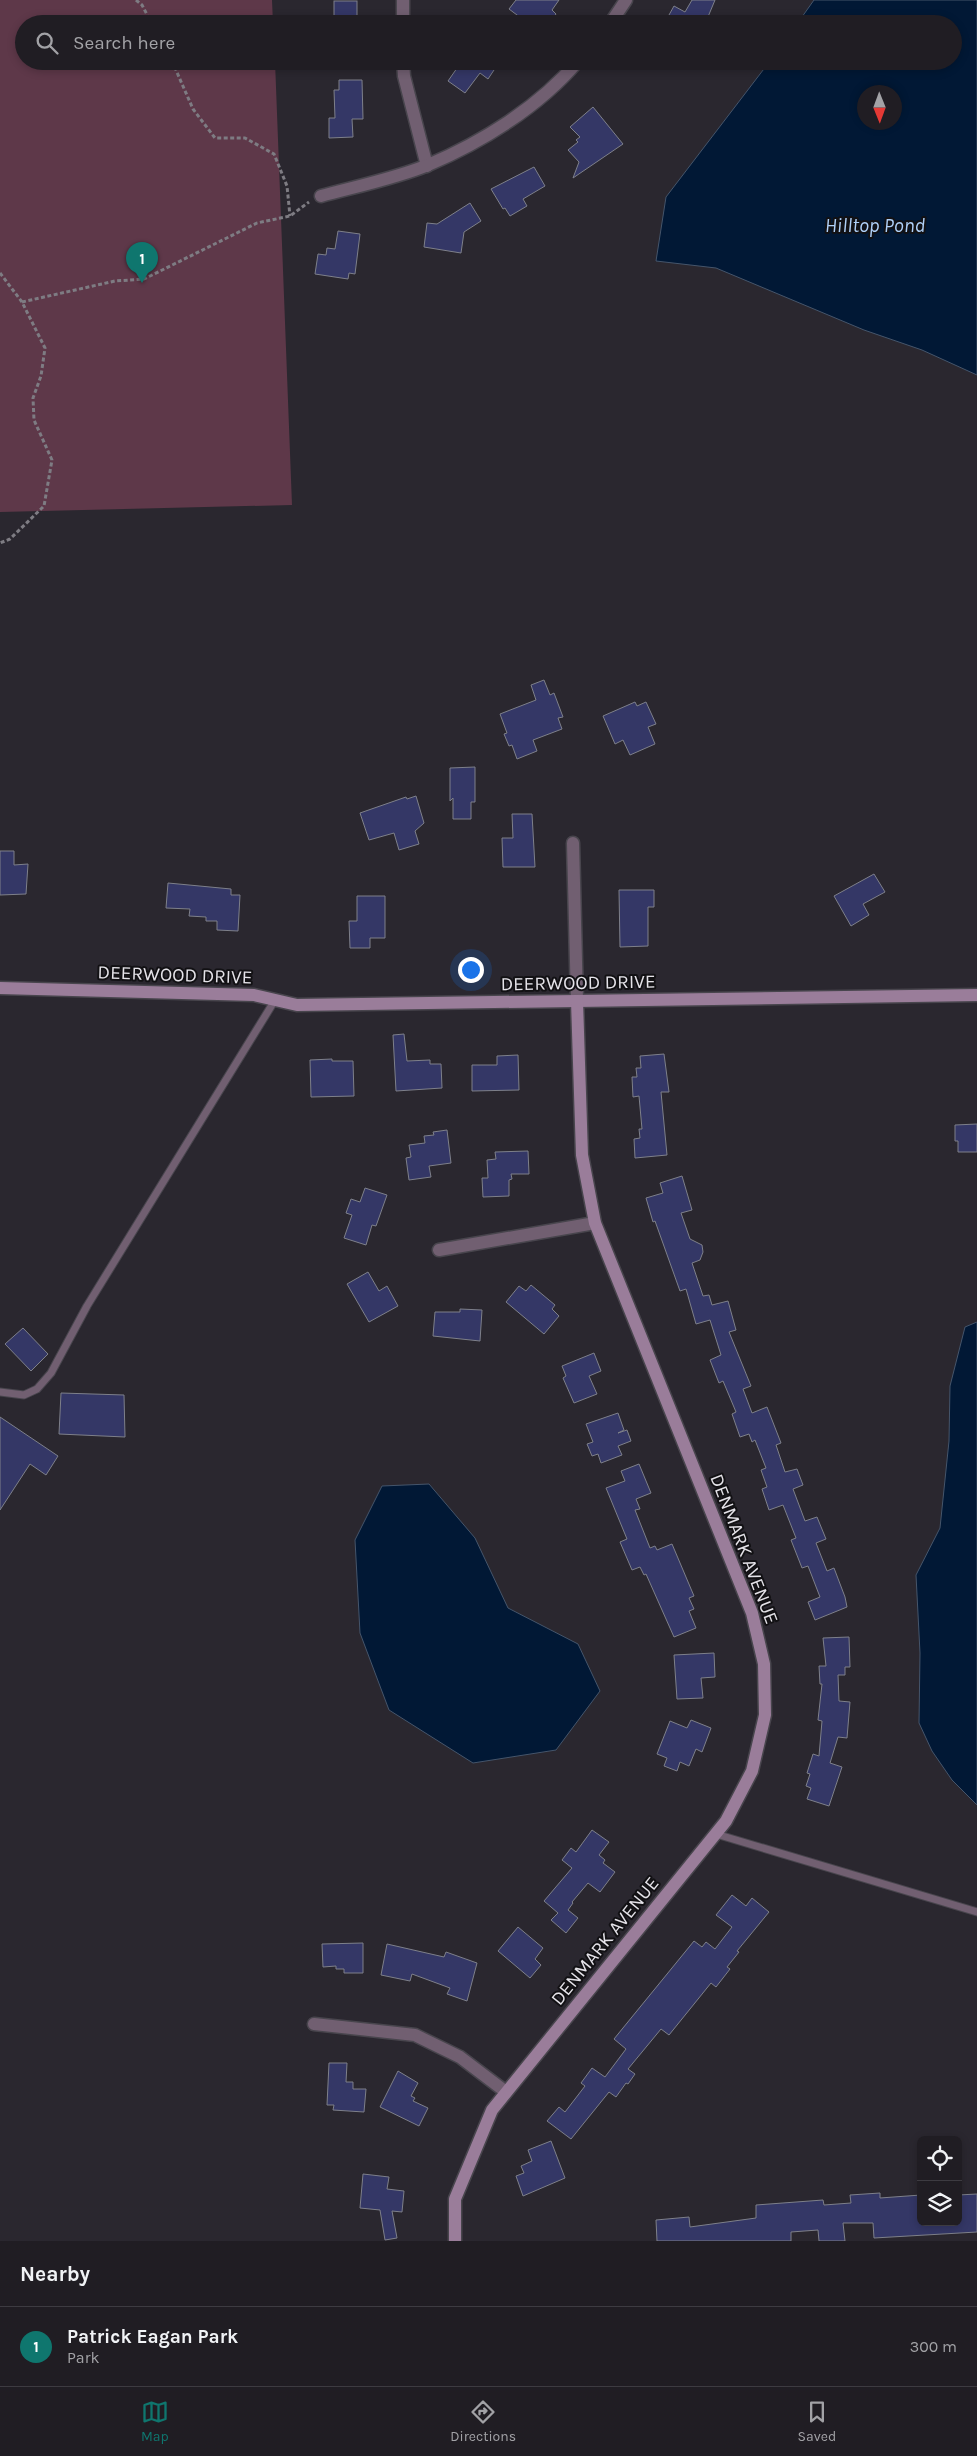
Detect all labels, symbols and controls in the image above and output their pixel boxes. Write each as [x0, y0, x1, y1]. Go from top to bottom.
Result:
search box [15, 15, 962, 70]
icon: search [33, 29, 61, 57]
text: Search here [73, 32, 175, 54]
north arrow [857, 85, 902, 130]
water label: Hilltop Pond [825, 214, 926, 237]
pin: 1 [126, 242, 158, 283]
your location [458, 957, 484, 983]
street label: DEERWOOD DRIVE [97, 961, 253, 989]
street label: DEERWOOD DRIVE [500, 971, 656, 995]
street label: DENMARK AVENUE [705, 1471, 783, 1627]
street label: DENMARK AVENUE [546, 1872, 664, 2010]
map controls [917, 2136, 962, 2226]
button: locate [917, 2136, 962, 2181]
button: layers [917, 2181, 962, 2226]
text: Nearby [20, 2262, 90, 2286]
text: Patrick Eagan Park [67, 2326, 238, 2348]
text: 1 [33, 2337, 39, 2356]
text: 300 m [910, 2337, 957, 2356]
text: Park [67, 2348, 99, 2367]
tab: Map [141, 2398, 169, 2445]
tab: Directions [450, 2398, 516, 2445]
tab: Saved [798, 2398, 836, 2445]

